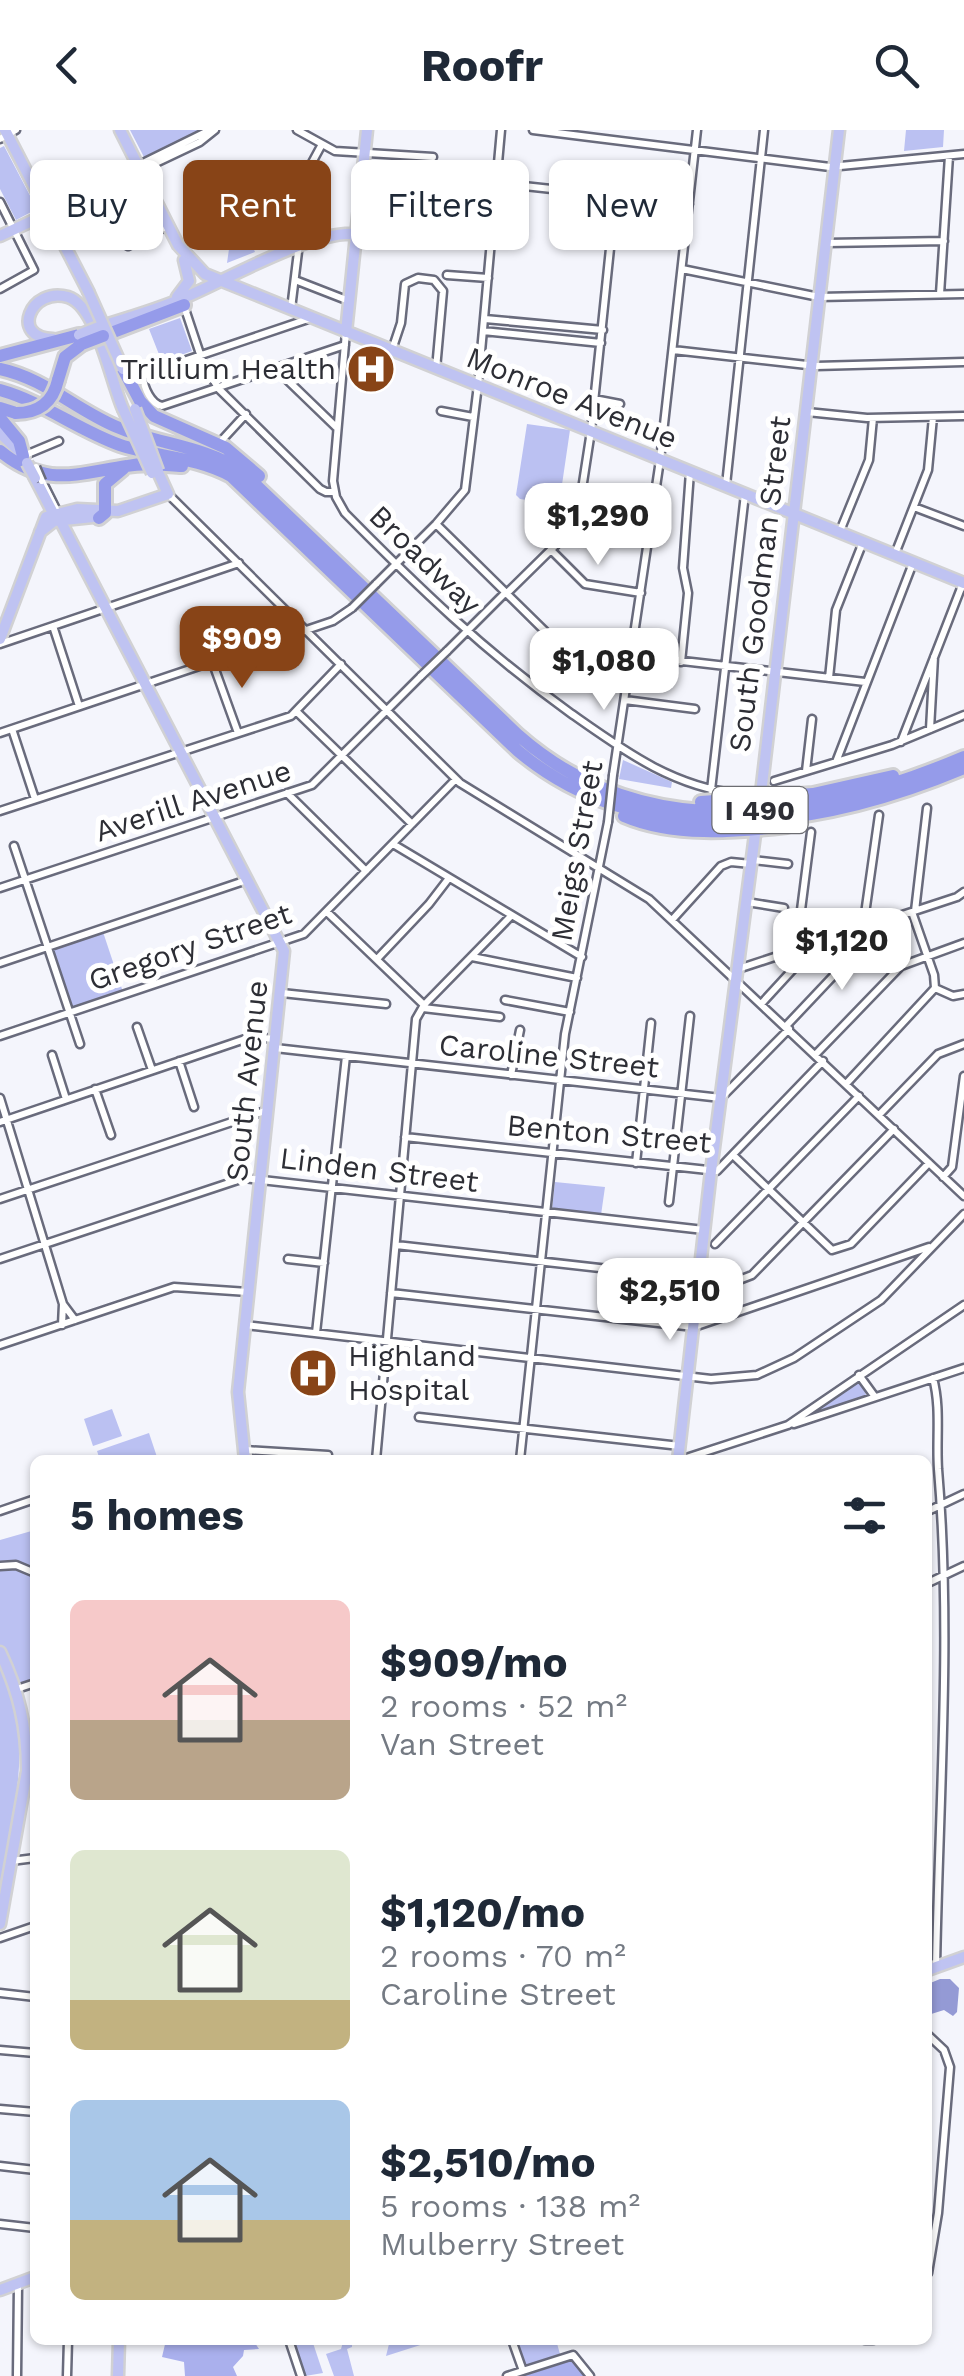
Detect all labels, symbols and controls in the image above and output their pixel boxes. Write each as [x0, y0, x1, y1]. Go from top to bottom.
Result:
icon: back [40, 38, 95, 93]
icon: search [869, 38, 924, 93]
text: Roofr [421, 39, 543, 92]
chip: Buy [30, 160, 163, 250]
chip: Rent [183, 160, 331, 250]
chip: Filters [351, 160, 529, 250]
chip: New [549, 160, 693, 250]
street label: Monroe Avenue [462, 339, 683, 456]
hospital icon: Trillium Health [345, 343, 397, 395]
place label: Trillium Health [120, 351, 336, 386]
street label: South Goodman Street [722, 413, 798, 754]
pin: $1,290 [517, 483, 679, 568]
text: $1,290 [547, 496, 649, 534]
street label: Broadway [362, 498, 489, 622]
pin: $909 [183, 606, 301, 691]
text: $909 [202, 619, 282, 657]
pin: $1,080 [523, 628, 685, 713]
text: $1,080 [552, 641, 656, 679]
street label: Averill Avenue [90, 752, 295, 849]
street label: Meigs Street [543, 757, 610, 944]
road number: I 490 [712, 787, 808, 833]
street label: Gregory Street [84, 895, 296, 998]
pin: $1,120 [761, 908, 923, 993]
text: $1,120 [795, 921, 889, 959]
street label: South Avenue [219, 979, 274, 1183]
street label: Caroline Street [437, 1027, 661, 1084]
street label: Benton Street [505, 1107, 713, 1160]
street label: Linden Street [278, 1140, 481, 1199]
pin: $2,510 [589, 1258, 751, 1343]
text: $2,510 [619, 1271, 721, 1309]
place label: Highland Hospital [348, 1338, 476, 1407]
hospital icon: Highland Hospital [287, 1347, 339, 1399]
icon: filters [837, 1488, 892, 1543]
text: 5 homes [70, 1491, 244, 1540]
text: $909/mo [380, 1638, 568, 1687]
icon: home [150, 1640, 270, 1760]
text: 2 rooms · 52 m² [380, 1687, 627, 1725]
text: Van Street [380, 1725, 544, 1763]
text: $1,120/mo [380, 1888, 585, 1937]
icon: home [150, 1890, 270, 2010]
text: 2 rooms · 70 m² [380, 1937, 626, 1975]
text: Caroline Street [380, 1975, 616, 2013]
text: $2,510/mo [380, 2138, 596, 2187]
icon: home [150, 2140, 270, 2260]
text: 5 rooms · 138 m² [380, 2187, 640, 2225]
text: Mulberry Street [380, 2225, 624, 2263]

